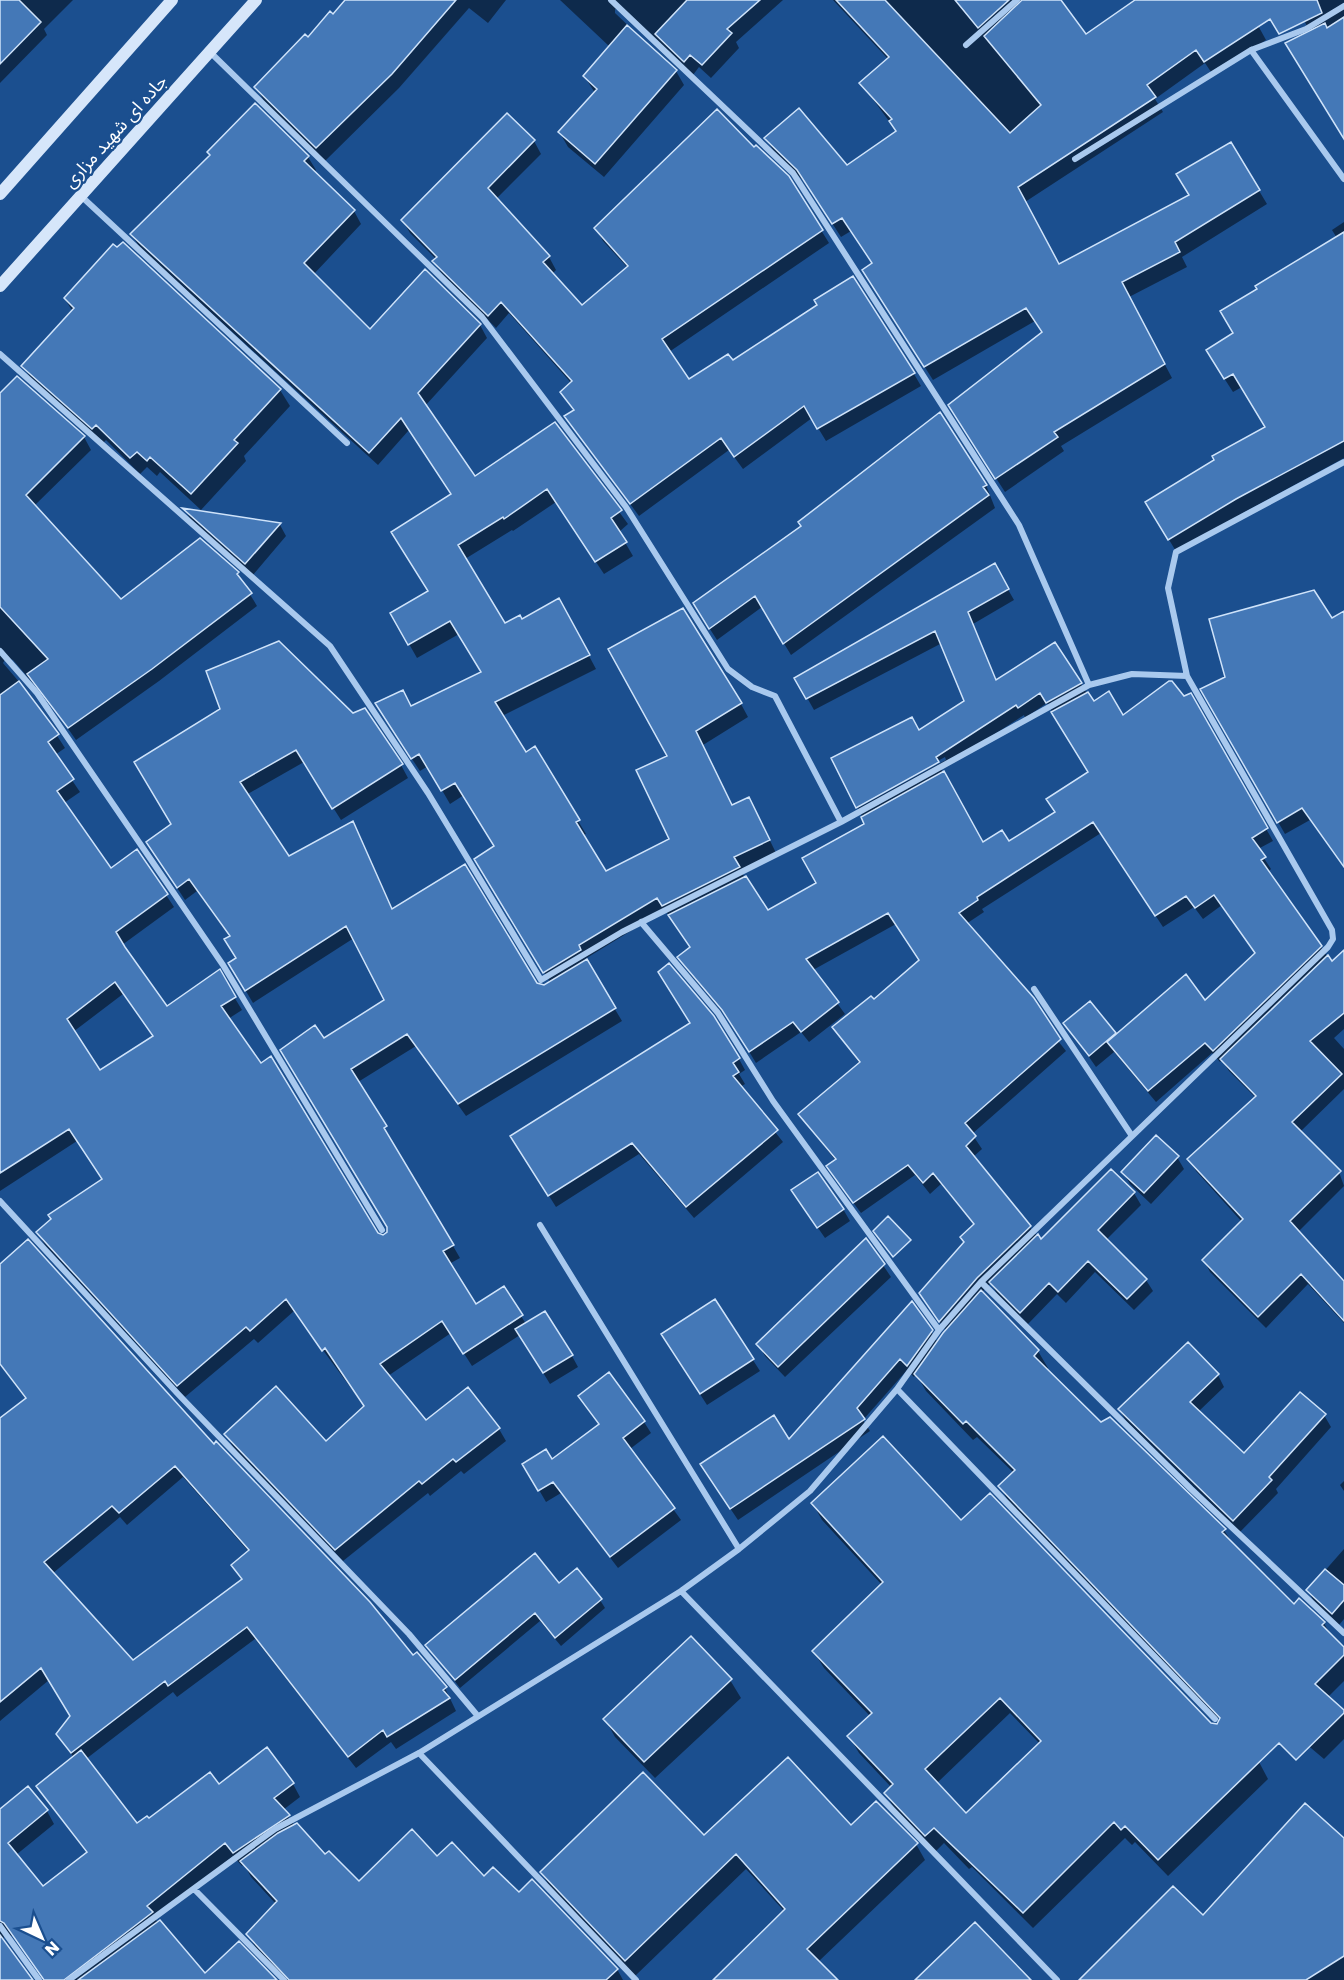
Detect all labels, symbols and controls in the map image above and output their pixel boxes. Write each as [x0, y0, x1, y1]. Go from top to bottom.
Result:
street label: جاده ای شهید مزاری [57, 69, 173, 193]
north arrow [12, 1908, 72, 1968]
text: N [40, 1936, 64, 1961]

